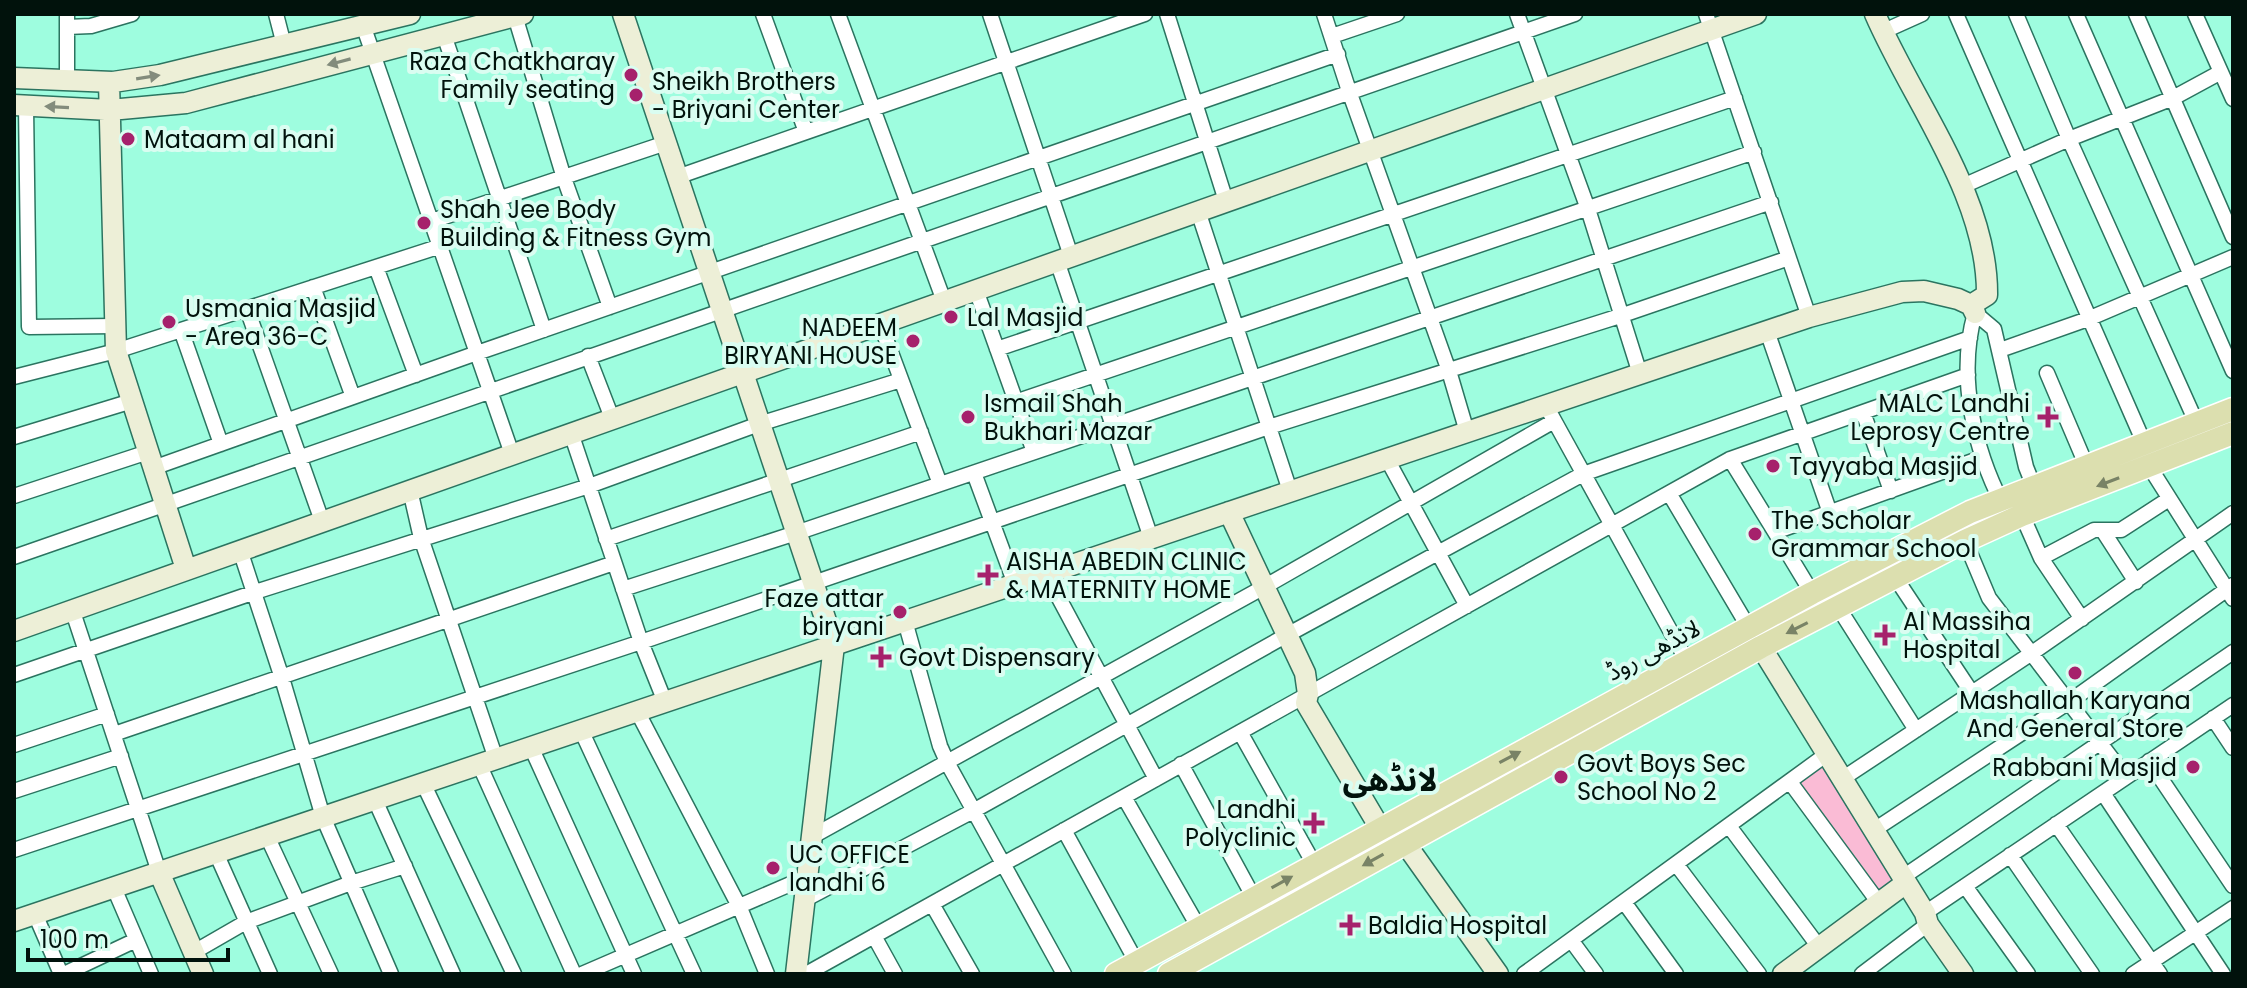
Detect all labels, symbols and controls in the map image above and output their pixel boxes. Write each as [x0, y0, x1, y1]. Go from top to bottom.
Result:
place label: Raza Chatkharay Family seating [409, 45, 615, 106]
one-way arrow [327, 56, 352, 68]
place label: Sheikh Brothers - Briyani Center [652, 65, 840, 126]
marker: Raza Chatkharay Family seating [622, 66, 640, 84]
one-way arrow [135, 70, 160, 82]
marker: Sheikh Brothers - Briyani Center [627, 86, 645, 104]
one-way arrow [44, 101, 69, 114]
place label: Mataam al hani [144, 123, 335, 156]
marker: Mataam al hani [119, 130, 137, 148]
place label: Shah Jee Body Building & Fitness Gym [440, 193, 712, 254]
marker: Shah Jee Body Building & Fitness Gym [415, 214, 433, 232]
place label: Usmania Masjid - Area 36-C [185, 292, 376, 353]
place label: Lal Masjid [967, 301, 1083, 334]
marker: Lal Masjid [942, 308, 960, 326]
place label: NADEEM BIRYANI HOUSE [724, 311, 897, 372]
marker: Usmania Masjid - Area 36-C [160, 313, 178, 331]
marker: NADEEM BIRYANI HOUSE [904, 332, 922, 350]
place label: Ismail Shah Bukhari Mazar [984, 387, 1152, 448]
place label: MALC Landhi Leprosy Centre [1850, 387, 2030, 448]
marker: MALC Landhi Leprosy Centre [2037, 406, 2059, 428]
marker: Ismail Shah Bukhari Mazar [959, 408, 977, 426]
place label: Tayyaba Masjid [1789, 450, 1978, 483]
marker: Tayyaba Masjid [1764, 457, 1782, 475]
one-way arrow [2096, 476, 2120, 489]
place label: The Scholar Grammar School [1771, 504, 1977, 565]
marker: The Scholar Grammar School [1746, 525, 1764, 543]
place label: AISHA ABEDIN CLINIC & MATERNITY HOME [1006, 545, 1247, 606]
marker: AISHA ABEDIN CLINIC & MATERNITY HOME [977, 564, 999, 586]
place label: Faze attar biryani [765, 582, 884, 643]
marker: Faze attar biryani [891, 603, 909, 621]
place label: Al Massiha Hospital [1903, 605, 2031, 666]
street label: لانڈھی روڈ [1600, 611, 1706, 689]
one-way arrow [1786, 621, 1809, 635]
marker: Al Massiha Hospital [1874, 624, 1896, 646]
place label: Govt Dispensary [899, 641, 1095, 674]
marker: Govt Dispensary [870, 646, 892, 668]
marker: Mashallah Karyana And General Store [2066, 664, 2084, 682]
place label: Mashallah Karyana And General Store [1959, 684, 2191, 745]
place label: Govt Boys Sec School No 2 [1577, 747, 1746, 808]
one-way arrow [1499, 750, 1522, 764]
place label: Rabbani Masjid [1992, 751, 2177, 784]
district label: لانڈھی [1343, 757, 1437, 802]
marker: Rabbani Masjid [2184, 758, 2202, 776]
marker: Govt Boys Sec School No 2 [1552, 768, 1570, 786]
place label: Landhi Polyclinic [1185, 793, 1296, 854]
marker: Landhi Polyclinic [1303, 812, 1325, 834]
place label: UC OFFICE landhi 6 [789, 838, 910, 899]
one-way arrow [1362, 853, 1384, 867]
marker: UC OFFICE landhi 6 [764, 859, 782, 877]
one-way arrow [1271, 875, 1294, 889]
place label: Baldia Hospital [1368, 909, 1547, 942]
scale bar [28, 912, 228, 962]
marker: Baldia Hospital [1339, 914, 1361, 936]
text: 100 m [40, 923, 109, 956]

